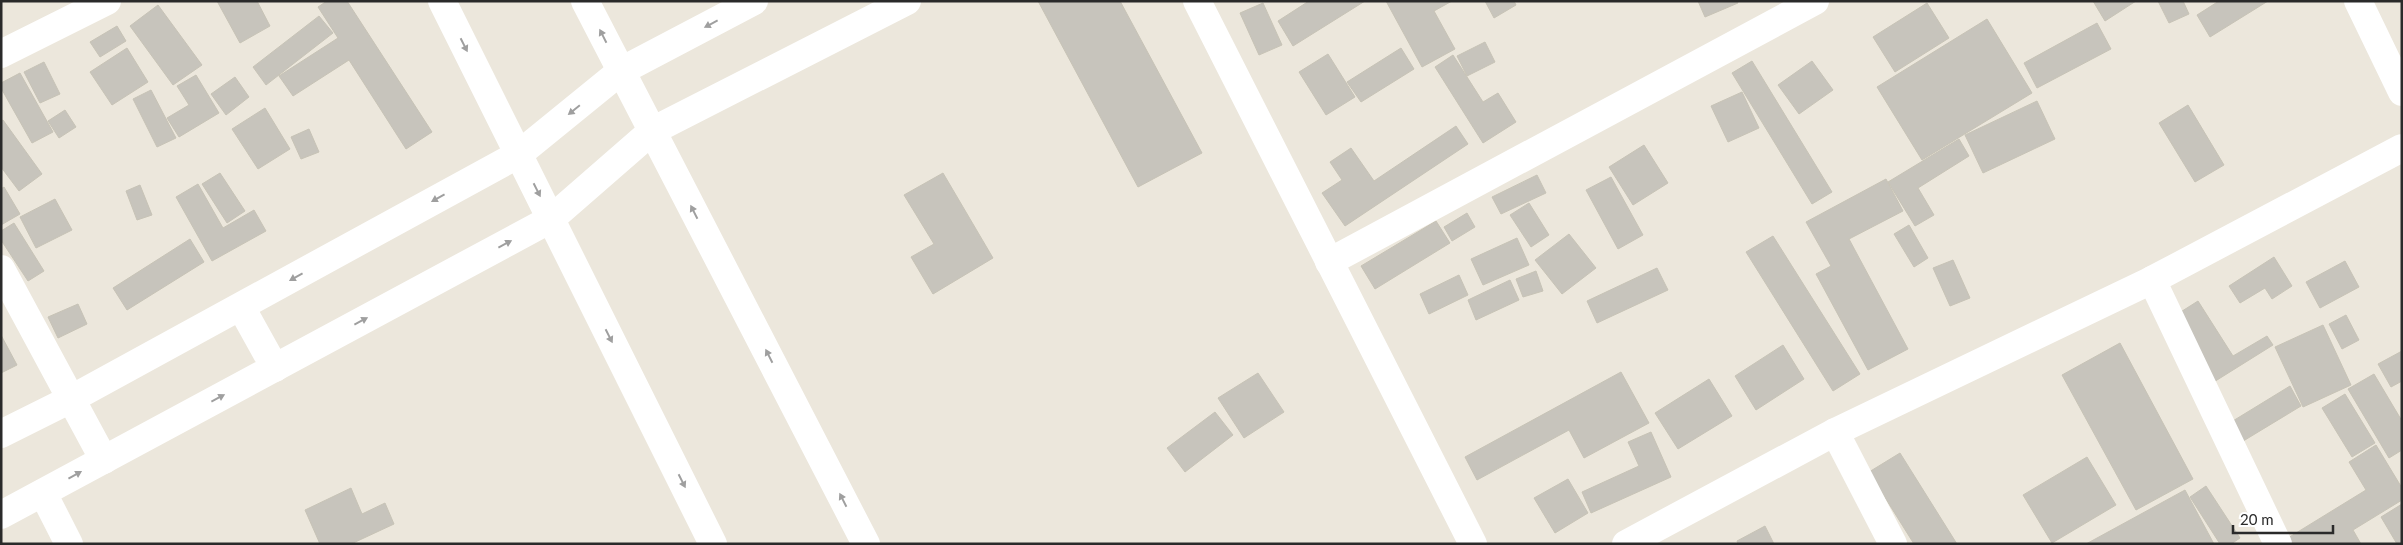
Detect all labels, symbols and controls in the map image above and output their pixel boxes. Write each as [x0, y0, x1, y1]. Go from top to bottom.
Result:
one-way arrow [704, 20, 718, 28]
one-way arrow [599, 29, 607, 44]
one-way arrow [460, 38, 468, 52]
one-way arrow [568, 104, 581, 115]
one-way arrow [533, 183, 541, 197]
one-way arrow [432, 194, 445, 203]
one-way arrow [690, 205, 698, 219]
one-way arrow [498, 240, 511, 249]
one-way arrow [289, 272, 303, 281]
one-way arrow [354, 317, 369, 325]
one-way arrow [605, 328, 613, 343]
one-way arrow [765, 349, 773, 363]
one-way arrow [211, 394, 225, 402]
one-way arrow [69, 471, 82, 480]
one-way arrow [678, 474, 686, 488]
one-way arrow [839, 493, 847, 508]
scale bar [2233, 502, 2333, 534]
text: 20 m [2240, 510, 2274, 528]

